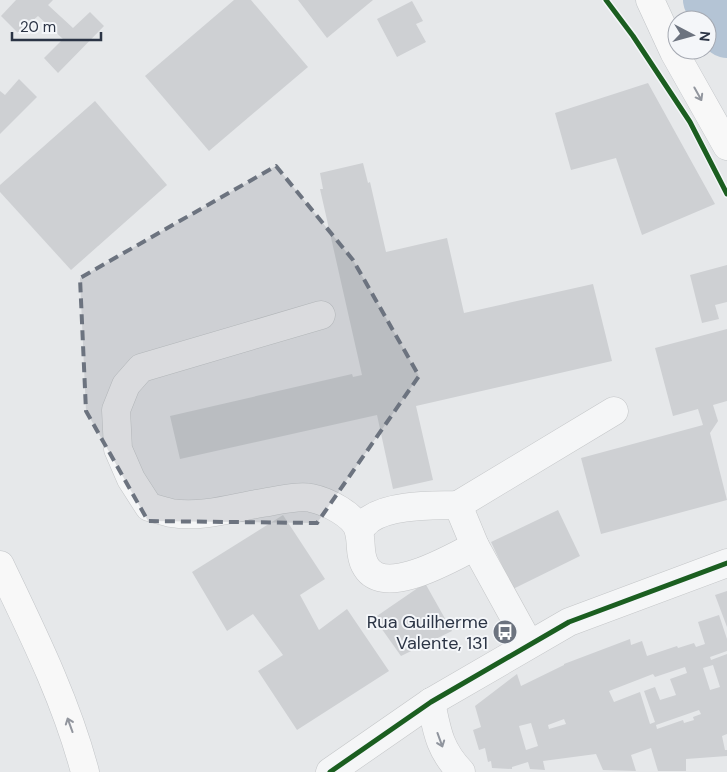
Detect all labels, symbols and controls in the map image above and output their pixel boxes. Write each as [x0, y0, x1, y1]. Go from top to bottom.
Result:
scale bar [12, 10, 101, 42]
north arrow [667, 10, 717, 60]
text: 20 m [20, 17, 56, 37]
text: N [695, 30, 714, 42]
one-way arrow [694, 86, 703, 101]
place label: Rua Guilherme Valente, 131 [367, 610, 488, 655]
bus stop icon: Rua Guilherme Valente, 131 [492, 619, 518, 645]
one-way arrow [65, 718, 75, 734]
one-way arrow [436, 731, 445, 747]

